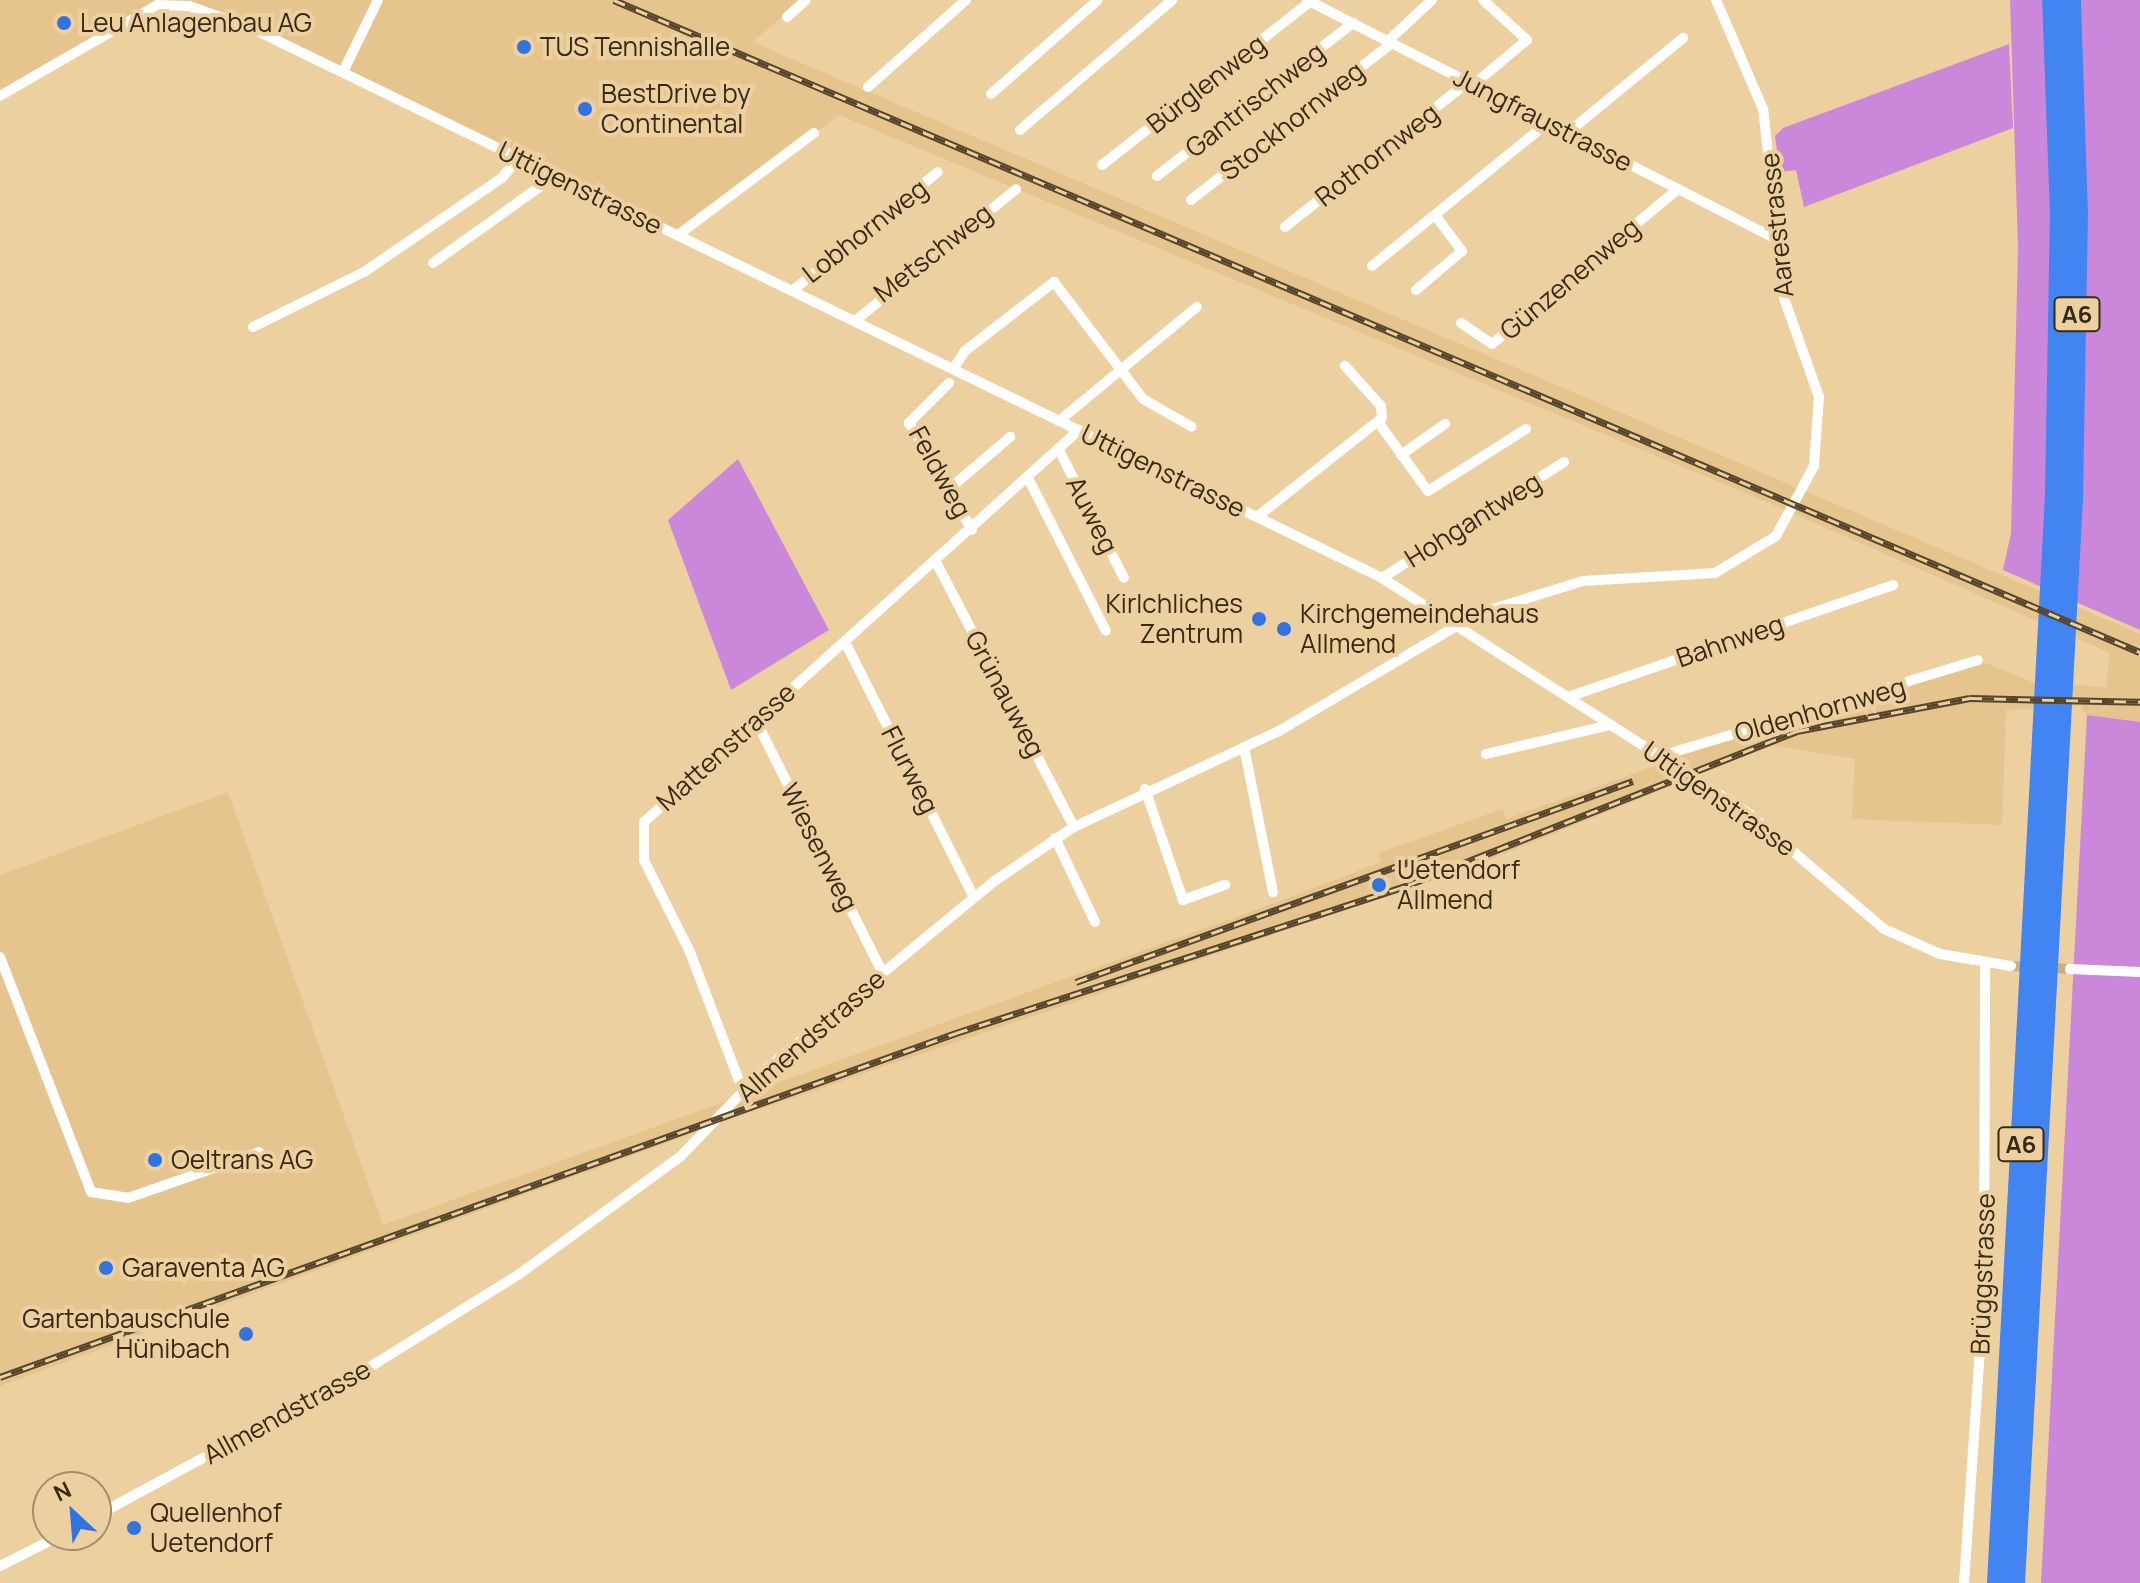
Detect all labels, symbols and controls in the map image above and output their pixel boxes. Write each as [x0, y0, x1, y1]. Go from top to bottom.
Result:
place label: Leu Anlagenbau AG [80, 7, 312, 39]
marker: Leu Anlagenbau AG [55, 14, 73, 32]
street label: Bürglenweg [1140, 28, 1272, 140]
place label: TUS Tennishalle [540, 31, 730, 63]
street label: Gantrischweg [1179, 36, 1331, 164]
marker: TUS Tennishalle [515, 38, 533, 56]
street label: Stockhornweg [1214, 55, 1370, 187]
street label: Jungfraustrasse [1449, 62, 1637, 178]
place label: BestDrive by Continental [601, 78, 751, 140]
street label: Rothornweg [1309, 97, 1445, 213]
marker: BestDrive by Continental [576, 100, 594, 118]
street label: Uttigenstrasse [493, 135, 667, 241]
street label: Aarestrasse [1754, 151, 1800, 299]
street label: Lobhornweg [796, 173, 934, 289]
street label: Metschweg [868, 197, 998, 309]
street label: Günzenenweg [1494, 212, 1646, 346]
road number: A6 [2053, 294, 2101, 334]
street label: Uttigenstrasse [1076, 418, 1250, 524]
street label: Feldweg [902, 421, 978, 523]
street label: Hohgantweg [1399, 466, 1547, 574]
street label: Auweg [1060, 471, 1124, 559]
place label: Kirlchliches Zentrum [1105, 588, 1243, 650]
place label: Kirchgemeindehaus Allmend [1300, 598, 1539, 660]
street label: Bahnweg [1672, 608, 1788, 674]
marker: Kirlchliches Zentrum [1250, 610, 1268, 628]
marker: Kirchgemeindehaus Allmend [1275, 620, 1293, 638]
street label: Grünauweg [959, 626, 1051, 762]
street label: Oldenhornweg [1731, 671, 1909, 749]
street label: Mattenstrasse [650, 677, 802, 817]
street label: Flurweg [875, 721, 945, 819]
street label: Uttigenstrasse [1637, 735, 1801, 863]
street label: Wiesenweg [774, 778, 864, 916]
place label: Uetendorf Allmend [1397, 854, 1520, 916]
marker: Uetendorf Allmend [1368, 874, 1390, 896]
street label: Allmendstrasse [731, 963, 891, 1109]
road number: A6 [1997, 1124, 2045, 1164]
place label: Oeltrans AG [171, 1144, 313, 1176]
marker: Oeltrans AG [146, 1151, 164, 1169]
street label: Brüggstrasse [1965, 1193, 2001, 1355]
place label: Garaventa AG [122, 1252, 285, 1284]
marker: Garaventa AG [97, 1259, 115, 1277]
place label: Gartenbauschule Hünibach [22, 1303, 230, 1364]
marker: Gartenbauschule Hünibach [237, 1325, 255, 1343]
street label: Allmendstrasse [198, 1353, 376, 1471]
north arrow [32, 1471, 112, 1551]
text: N [49, 1474, 76, 1508]
place label: Quellenhof Uetendorf [150, 1497, 282, 1558]
marker: Quellenhof Uetendorf [125, 1519, 143, 1537]

